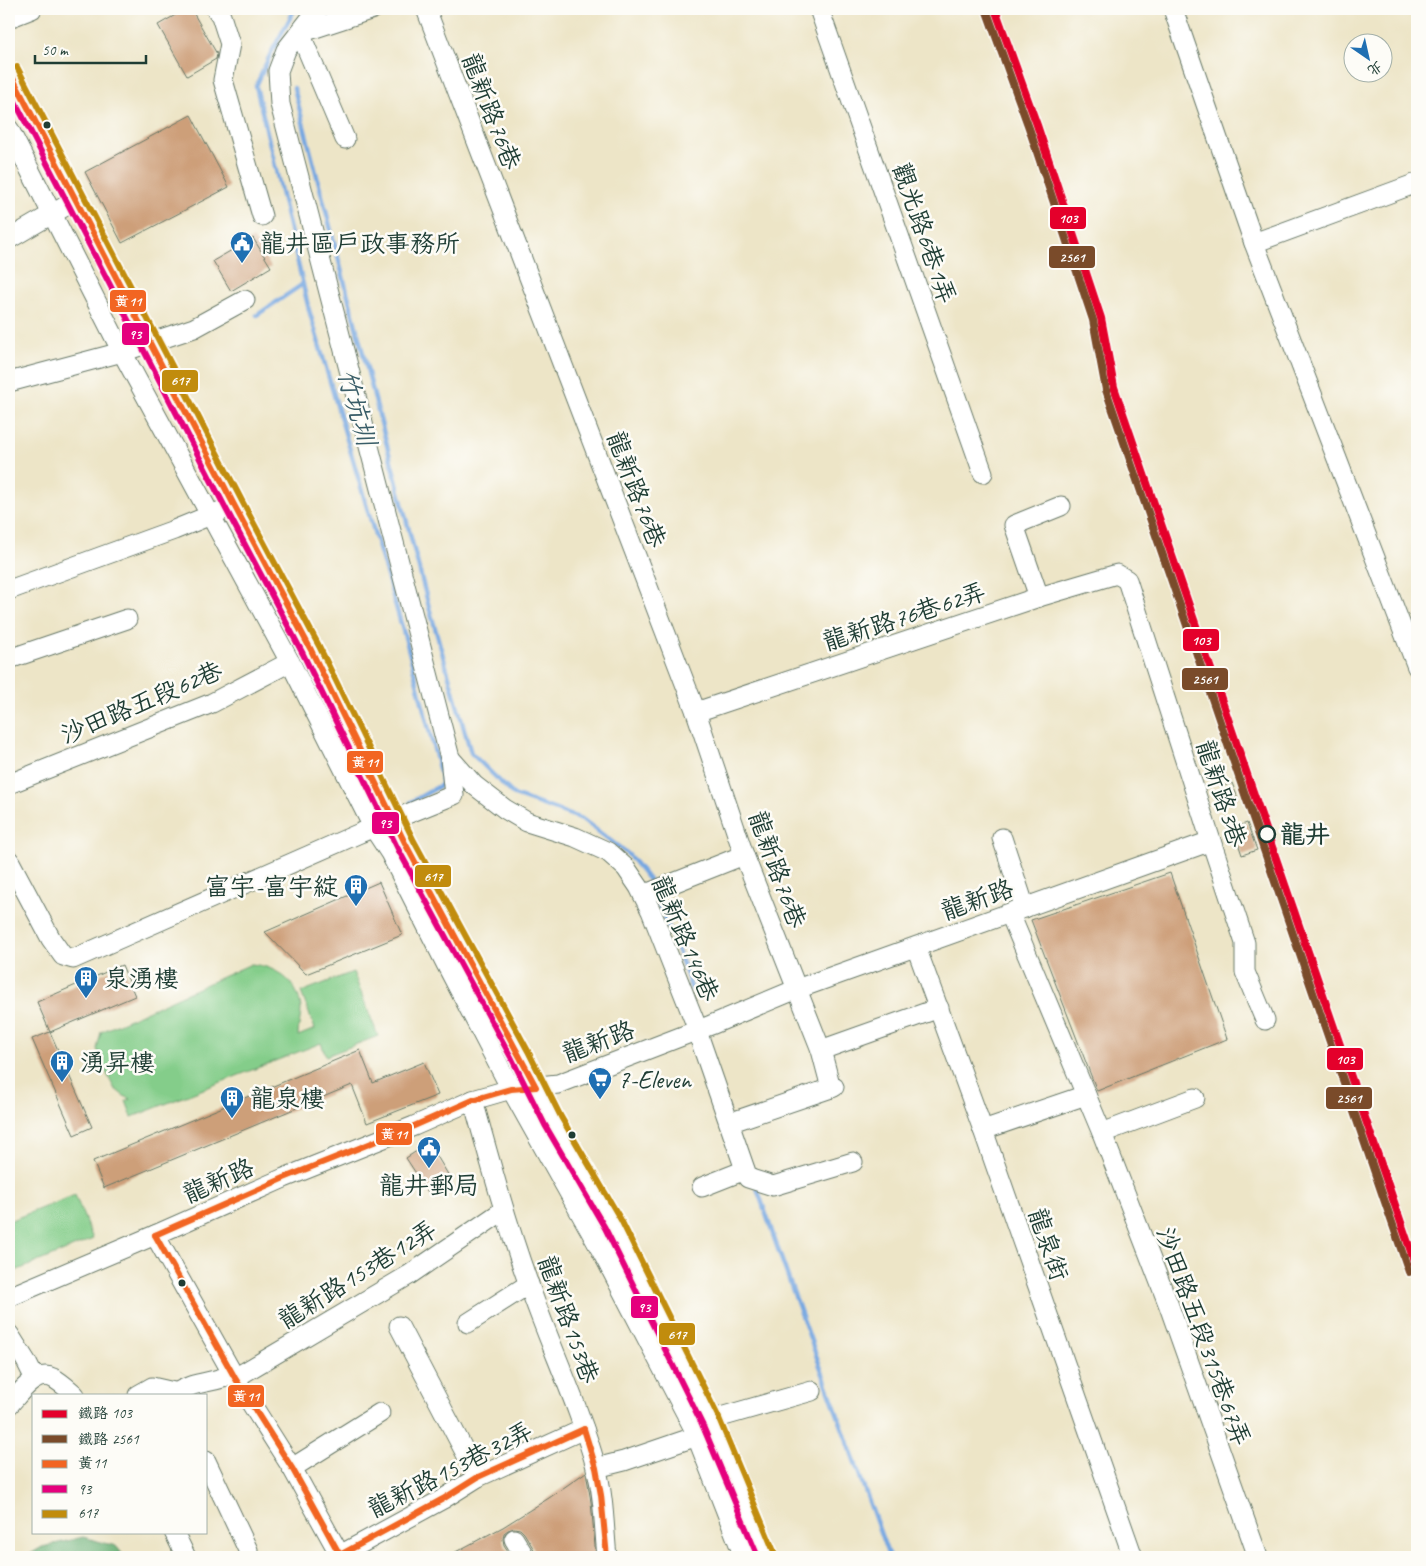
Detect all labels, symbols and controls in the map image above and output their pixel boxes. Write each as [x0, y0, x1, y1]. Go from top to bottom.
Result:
scale bar [35, 32, 146, 64]
north arrow [1344, 32, 1394, 82]
text: 50 m [42, 41, 69, 60]
street label: 龍新路76巷 [454, 48, 528, 174]
text: 北 [1364, 57, 1386, 79]
unlabelled marker [42, 120, 52, 130]
street label: 觀光路6巷1弄 [885, 158, 963, 308]
line badge: 103 [1049, 206, 1087, 230]
text: 103 [1059, 210, 1079, 227]
place label: 龍井區戶政事務所 [260, 228, 460, 260]
public building icon: 龍井區戶政事務所 [229, 230, 255, 264]
line badge: 2561 [1048, 245, 1096, 269]
text: 2561 [1059, 249, 1086, 266]
line badge: 黃11 [109, 289, 147, 313]
text: 黃11 [115, 293, 143, 310]
line badge: 93 [121, 322, 150, 346]
text: 93 [129, 326, 143, 343]
water label: 竹坑圳 [330, 365, 384, 452]
line badge: 617 [161, 369, 199, 393]
text: 617 [170, 372, 191, 389]
street label: 龍新路76巷 [599, 426, 673, 552]
street label: 龍新路76巷62弄 [819, 575, 990, 658]
line badge: 103 [1182, 628, 1220, 652]
text: 103 [1192, 632, 1212, 649]
street label: 沙田路五段62巷 [56, 654, 227, 751]
line badge: 2561 [1181, 667, 1229, 691]
text: 2561 [1192, 671, 1219, 688]
street label: 龍新路3巷 [1189, 735, 1253, 851]
line badge: 黃11 [346, 750, 384, 774]
text: 黃11 [352, 754, 380, 771]
street label: 龍新路76巷 [741, 806, 813, 932]
line badge: 93 [371, 811, 400, 835]
text: 93 [379, 815, 393, 832]
place label: 龍井 [1280, 819, 1330, 851]
marker: 龍井 [1258, 825, 1276, 843]
line badge: 617 [414, 864, 452, 888]
text: 617 [423, 868, 444, 885]
place label: 富宇-富宇綻 [205, 871, 338, 903]
street label: 龍新路146巷 [644, 871, 726, 1006]
street label: 龍新路 [937, 872, 1018, 928]
building icon: 富宇-富宇綻 [343, 873, 369, 907]
place label: 泉湧樓 [104, 963, 179, 995]
building icon: 泉湧樓 [73, 965, 99, 999]
street label: 龍新路 [558, 1014, 639, 1070]
place label: 湧昇樓 [80, 1047, 155, 1079]
line badge: 103 [1326, 1047, 1364, 1071]
building icon: 湧昇樓 [49, 1049, 75, 1083]
text: 103 [1336, 1051, 1356, 1068]
place label: 7-Eleven [618, 1064, 692, 1096]
supermarket icon: 7-Eleven [587, 1066, 613, 1100]
place label: 龍泉樓 [250, 1083, 325, 1115]
building icon: 龍泉樓 [219, 1085, 245, 1119]
line badge: 2561 [1325, 1086, 1373, 1110]
text: 2561 [1336, 1090, 1363, 1107]
line badge: 黃11 [375, 1122, 413, 1146]
text: 黃11 [381, 1126, 409, 1143]
unlabelled marker [567, 1130, 577, 1140]
public building icon: 龍井郵局 [416, 1135, 442, 1169]
street label: 龍新路 [178, 1151, 259, 1211]
place label: 龍井郵局 [379, 1170, 479, 1202]
street label: 龍泉街 [1021, 1204, 1075, 1285]
street label: 龍新路153巷12弄 [272, 1213, 443, 1336]
street label: 沙田路五段315巷67弄 [1148, 1222, 1258, 1450]
street label: 龍新路153巷 [530, 1251, 606, 1388]
unlabelled marker [177, 1278, 187, 1288]
line badge: 93 [630, 1295, 659, 1319]
text: 93 [638, 1299, 652, 1316]
line badge: 617 [658, 1322, 696, 1346]
text: 617 [667, 1326, 688, 1343]
line badge: 黃11 [227, 1384, 265, 1408]
text: 黃11 [233, 1388, 261, 1405]
legend [32, 1394, 208, 1534]
text: 鐵路 103 [78, 1404, 133, 1423]
street label: 龍新路153巷32弄 [362, 1414, 538, 1525]
text: 鐵路 2561 [78, 1430, 140, 1449]
text: 黃11 [78, 1454, 108, 1473]
text: 93 [78, 1480, 93, 1499]
text: 617 [78, 1504, 100, 1523]

